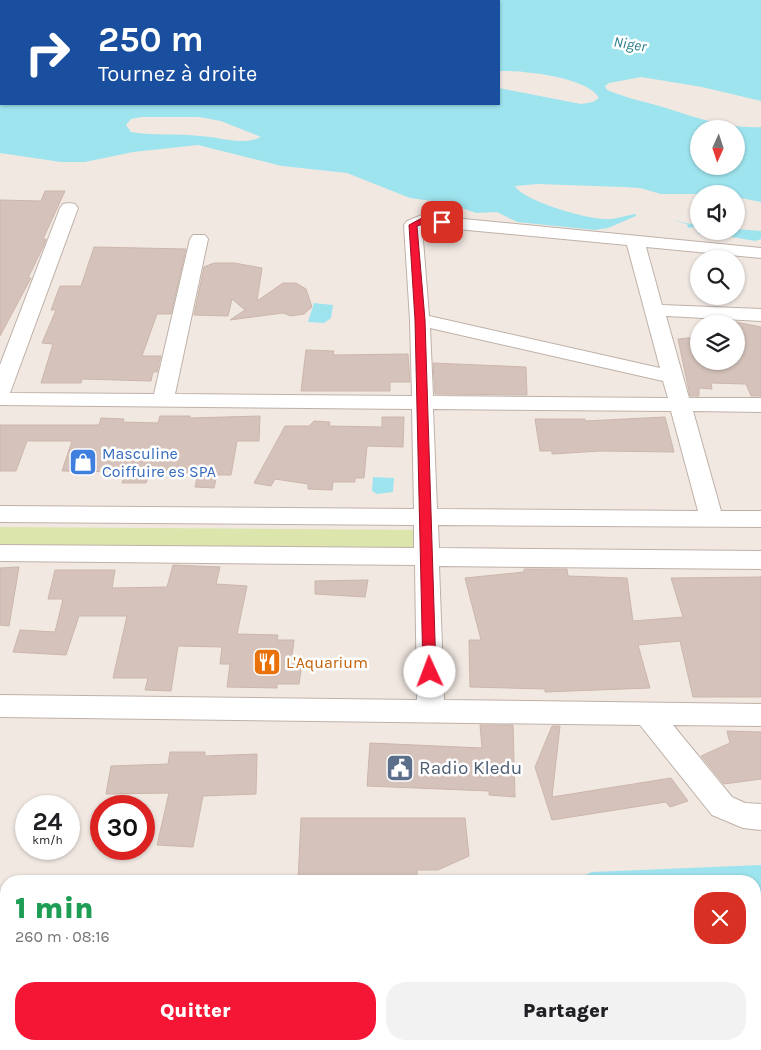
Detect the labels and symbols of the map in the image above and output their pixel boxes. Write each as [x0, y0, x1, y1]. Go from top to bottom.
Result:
water label: Niger [612, 33, 649, 56]
north arrow [690, 120, 745, 175]
pin [421, 201, 463, 243]
place label: Masculine Coiffuire es SPA [102, 444, 216, 481]
shop icon: Masculine Coiffuire es SPA [68, 447, 98, 477]
position arrow [403, 645, 455, 697]
restaurant icon: L'Aquarium [252, 647, 282, 677]
place label: L'Aquarium [286, 653, 368, 672]
public building icon: Radio Kledu [385, 753, 415, 783]
place label: Radio Kledu [419, 757, 522, 779]
speed limit sign: 30 [90, 795, 155, 860]

